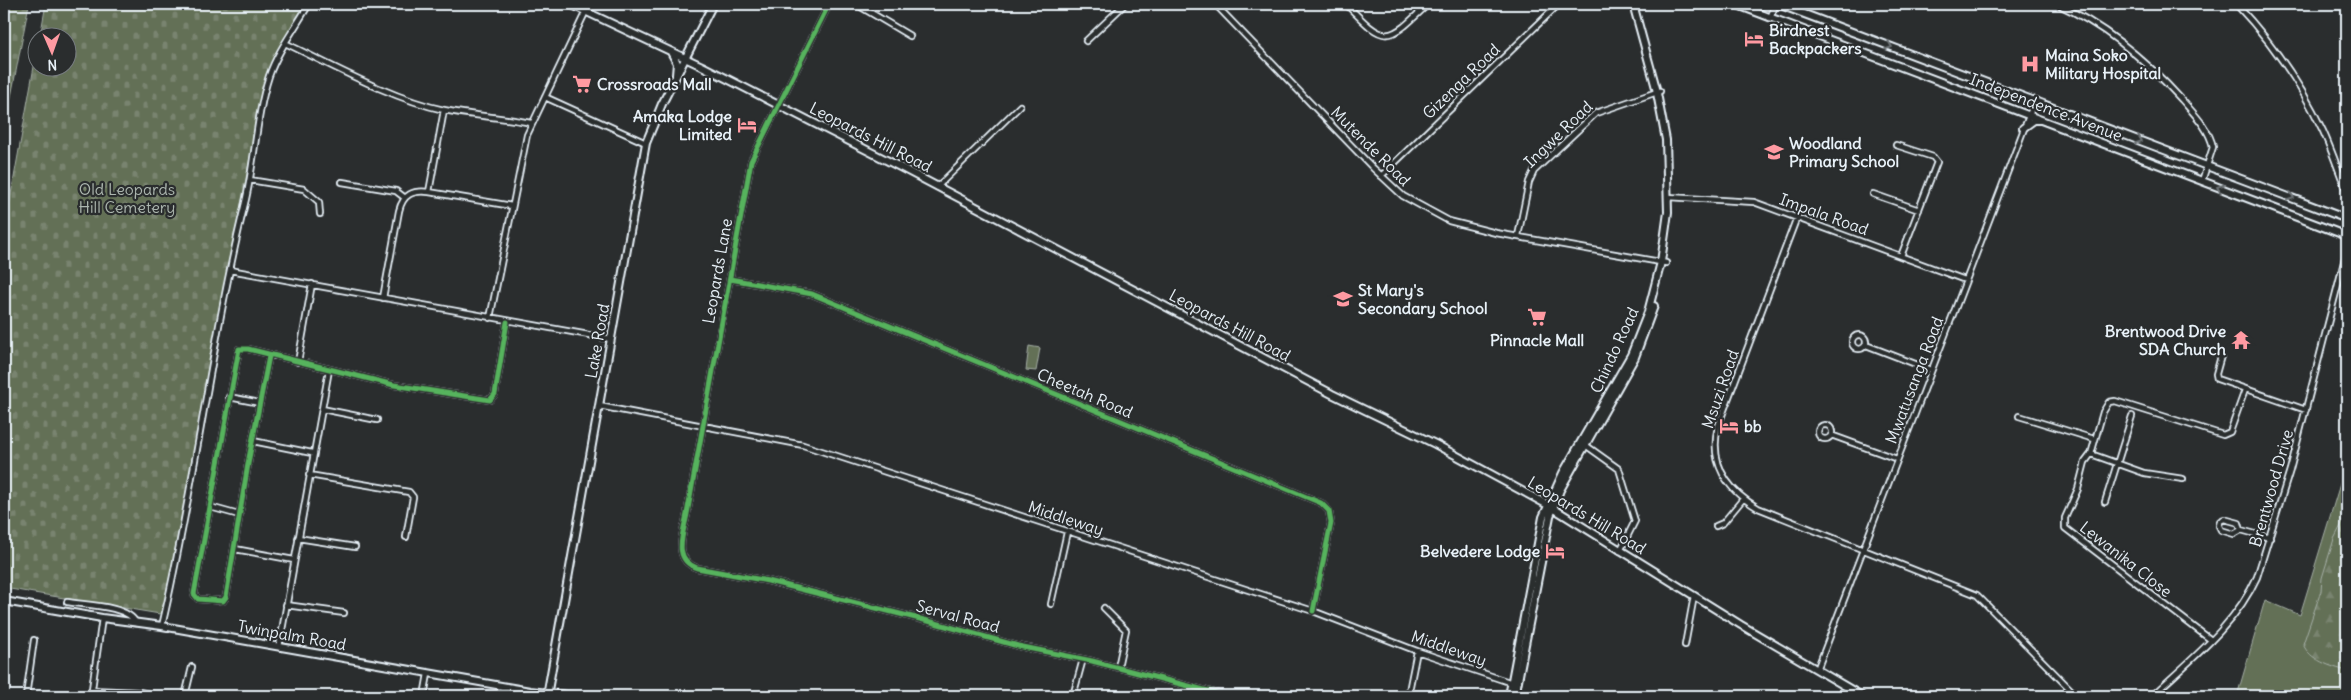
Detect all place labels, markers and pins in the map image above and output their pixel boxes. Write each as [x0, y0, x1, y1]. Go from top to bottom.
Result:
place label: Birdnest Backpackers [1769, 20, 1862, 59]
hotel icon: Birdnest Backpackers [1743, 28, 1765, 50]
place label: Maina Soko Military Hospital [2045, 45, 2161, 84]
hospital icon: Maina Soko Military Hospital [2019, 53, 2041, 75]
supermarket icon: Crossroads Mall [571, 73, 593, 95]
place label: Crossroads Mall [597, 74, 711, 94]
place label: Amaka Lodge Limited [633, 106, 733, 144]
hotel icon: Amaka Lodge Limited [736, 114, 758, 136]
place label: Woodland Primary School [1789, 133, 1899, 172]
school or university icon: Woodland Primary School [1763, 141, 1785, 163]
place label: St Mary's Secondary School [1358, 280, 1488, 319]
school or university icon: St Mary's Secondary School [1332, 288, 1354, 310]
supermarket icon: Pinnacle Mall [1526, 306, 1548, 328]
place label: Brentwood Drive SDA Church [2105, 321, 2226, 359]
temple icon: Brentwood Drive SDA Church [2230, 329, 2252, 351]
place label: Pinnacle Mall [1490, 330, 1584, 350]
hotel icon: bb [1718, 415, 1740, 437]
place label: bb [1744, 416, 1762, 436]
hotel icon: Belvedere Lodge [1544, 540, 1566, 562]
place label: Belvedere Lodge [1420, 541, 1540, 562]

